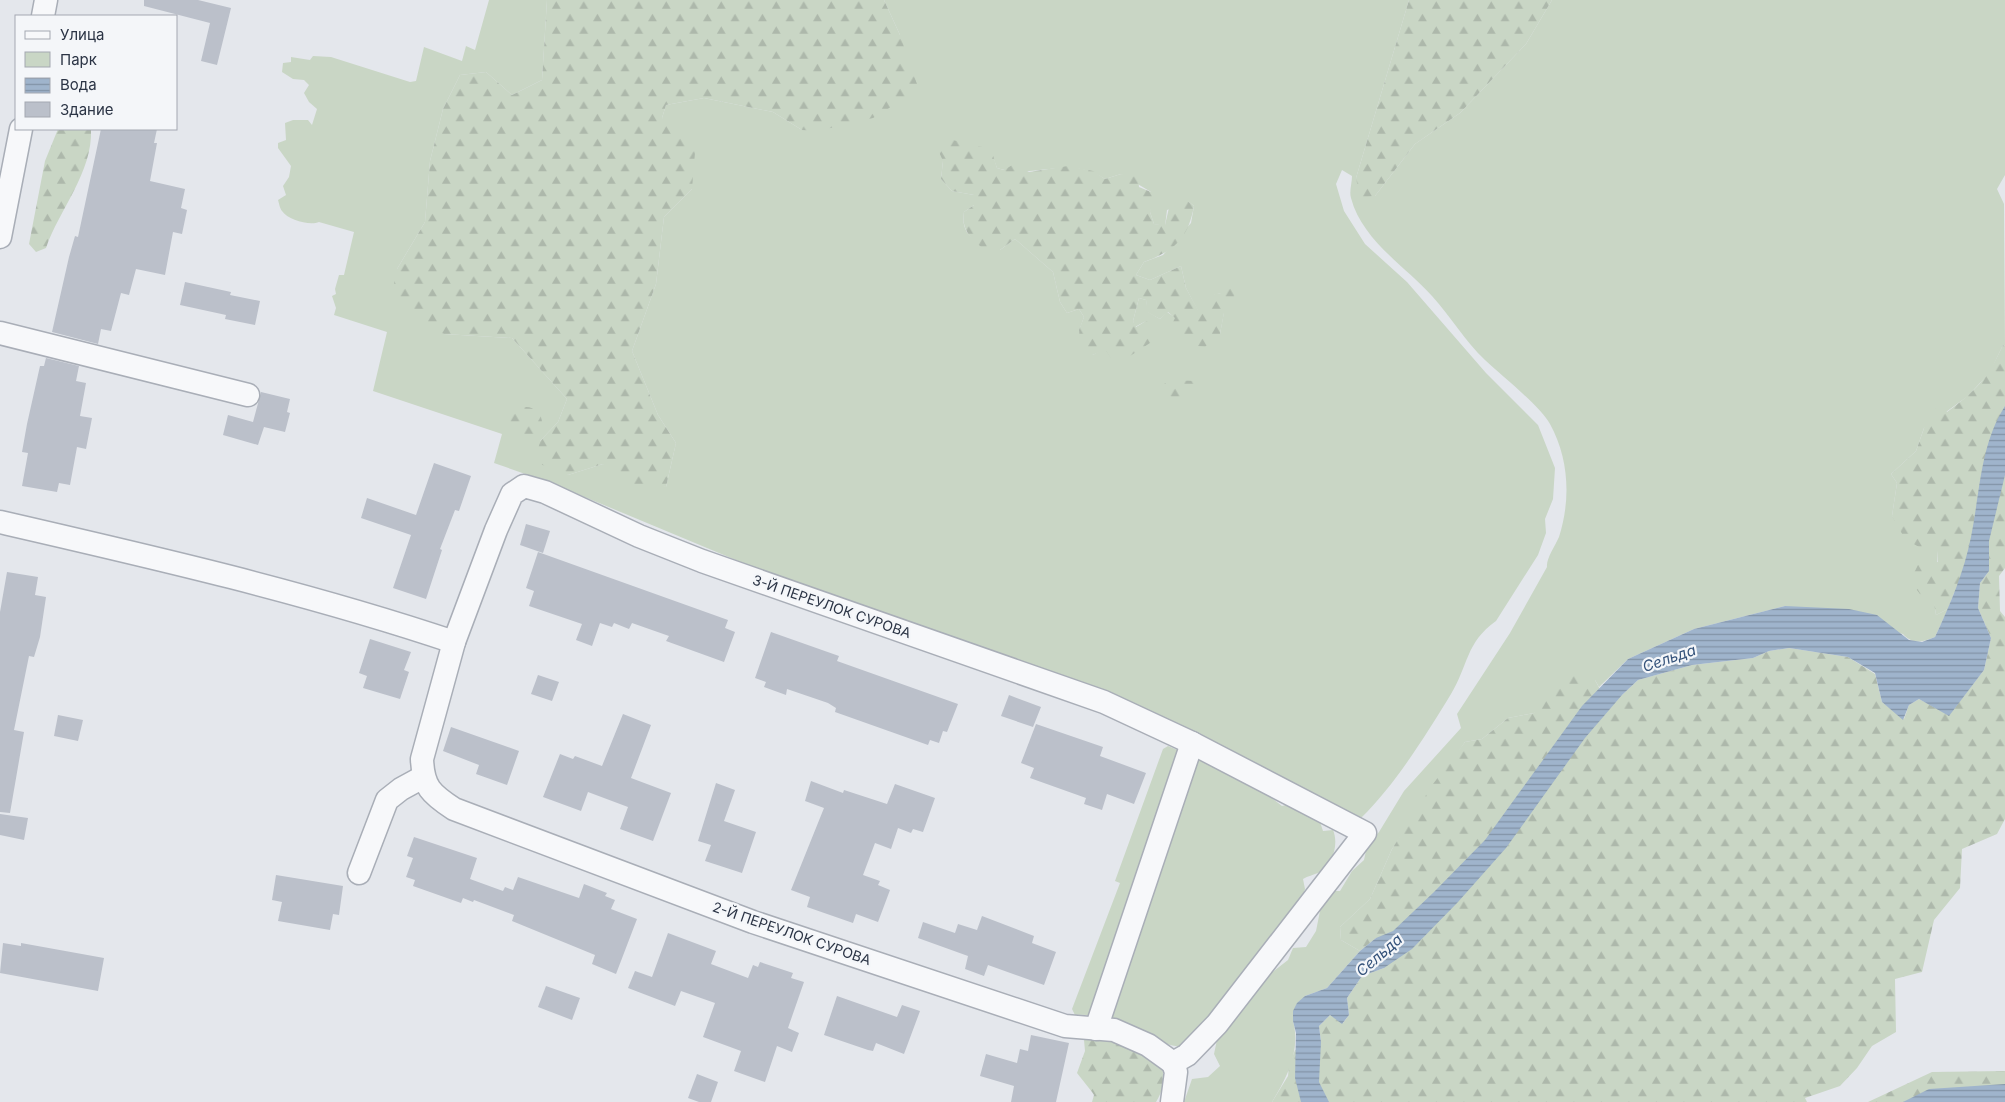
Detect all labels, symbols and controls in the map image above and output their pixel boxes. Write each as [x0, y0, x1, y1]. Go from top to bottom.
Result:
legend [15, 15, 178, 130]
text: Улица [60, 25, 104, 44]
text: Парк [60, 50, 97, 69]
text: Вода [60, 75, 97, 94]
text: Здание [60, 100, 114, 119]
street label: 3-Й ПЕРЕУЛОК СУРОВА [750, 570, 914, 641]
water label: Сельда [1640, 640, 1698, 676]
street label: 2-Й ПЕРЕУЛОК СУРОВА [711, 897, 874, 968]
water label: Сельда [1352, 930, 1406, 980]

